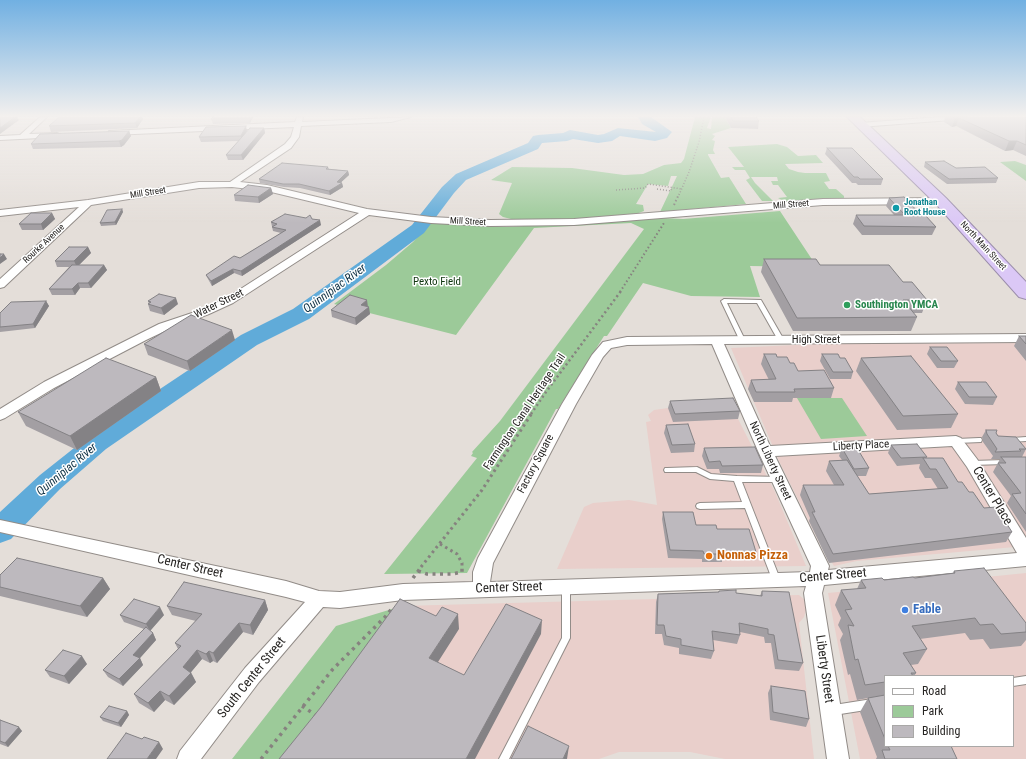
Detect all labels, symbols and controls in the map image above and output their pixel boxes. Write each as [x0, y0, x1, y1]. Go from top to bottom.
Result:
street label: Mill Street [129, 185, 167, 201]
street label: Mill Street [773, 198, 809, 212]
place label: Jonathan Root House [904, 198, 946, 219]
marker: Jonathan Root House [891, 203, 901, 213]
street label: Mill Street [450, 216, 486, 228]
street label: North Main Street [958, 219, 1008, 273]
street label: Rourke Avenue [21, 222, 67, 266]
water label: Quinnipiac River [301, 261, 369, 317]
park label: Pexto Field [413, 275, 461, 289]
street label: Water Street [192, 286, 246, 322]
place label: Southington YMCA [855, 298, 938, 312]
marker: Southington YMCA [842, 300, 852, 310]
street label: High Street [792, 333, 840, 347]
street label: Farmington Canal Heritage Trail [481, 351, 569, 473]
street label: North Liberty Street [746, 420, 794, 502]
street label: Factory Square [515, 432, 557, 496]
street label: Liberty Place [832, 438, 890, 454]
water label: Quinnipiac River [34, 441, 100, 499]
street label: Center Place [969, 464, 1015, 528]
place label: Nonnas Pizza [717, 548, 788, 564]
marker: Nonnas Pizza [704, 551, 714, 561]
street label: Center Street [156, 552, 224, 582]
street label: Center Street [799, 565, 867, 587]
street label: Center Street [475, 579, 543, 597]
place label: Fable [913, 602, 941, 618]
marker: Fable [900, 605, 910, 615]
street label: South Center Street [215, 634, 289, 722]
street label: Liberty Street [811, 634, 837, 704]
legend [884, 675, 1014, 747]
text: Road [922, 684, 946, 698]
text: Park [922, 704, 943, 718]
text: Building [922, 724, 960, 738]

